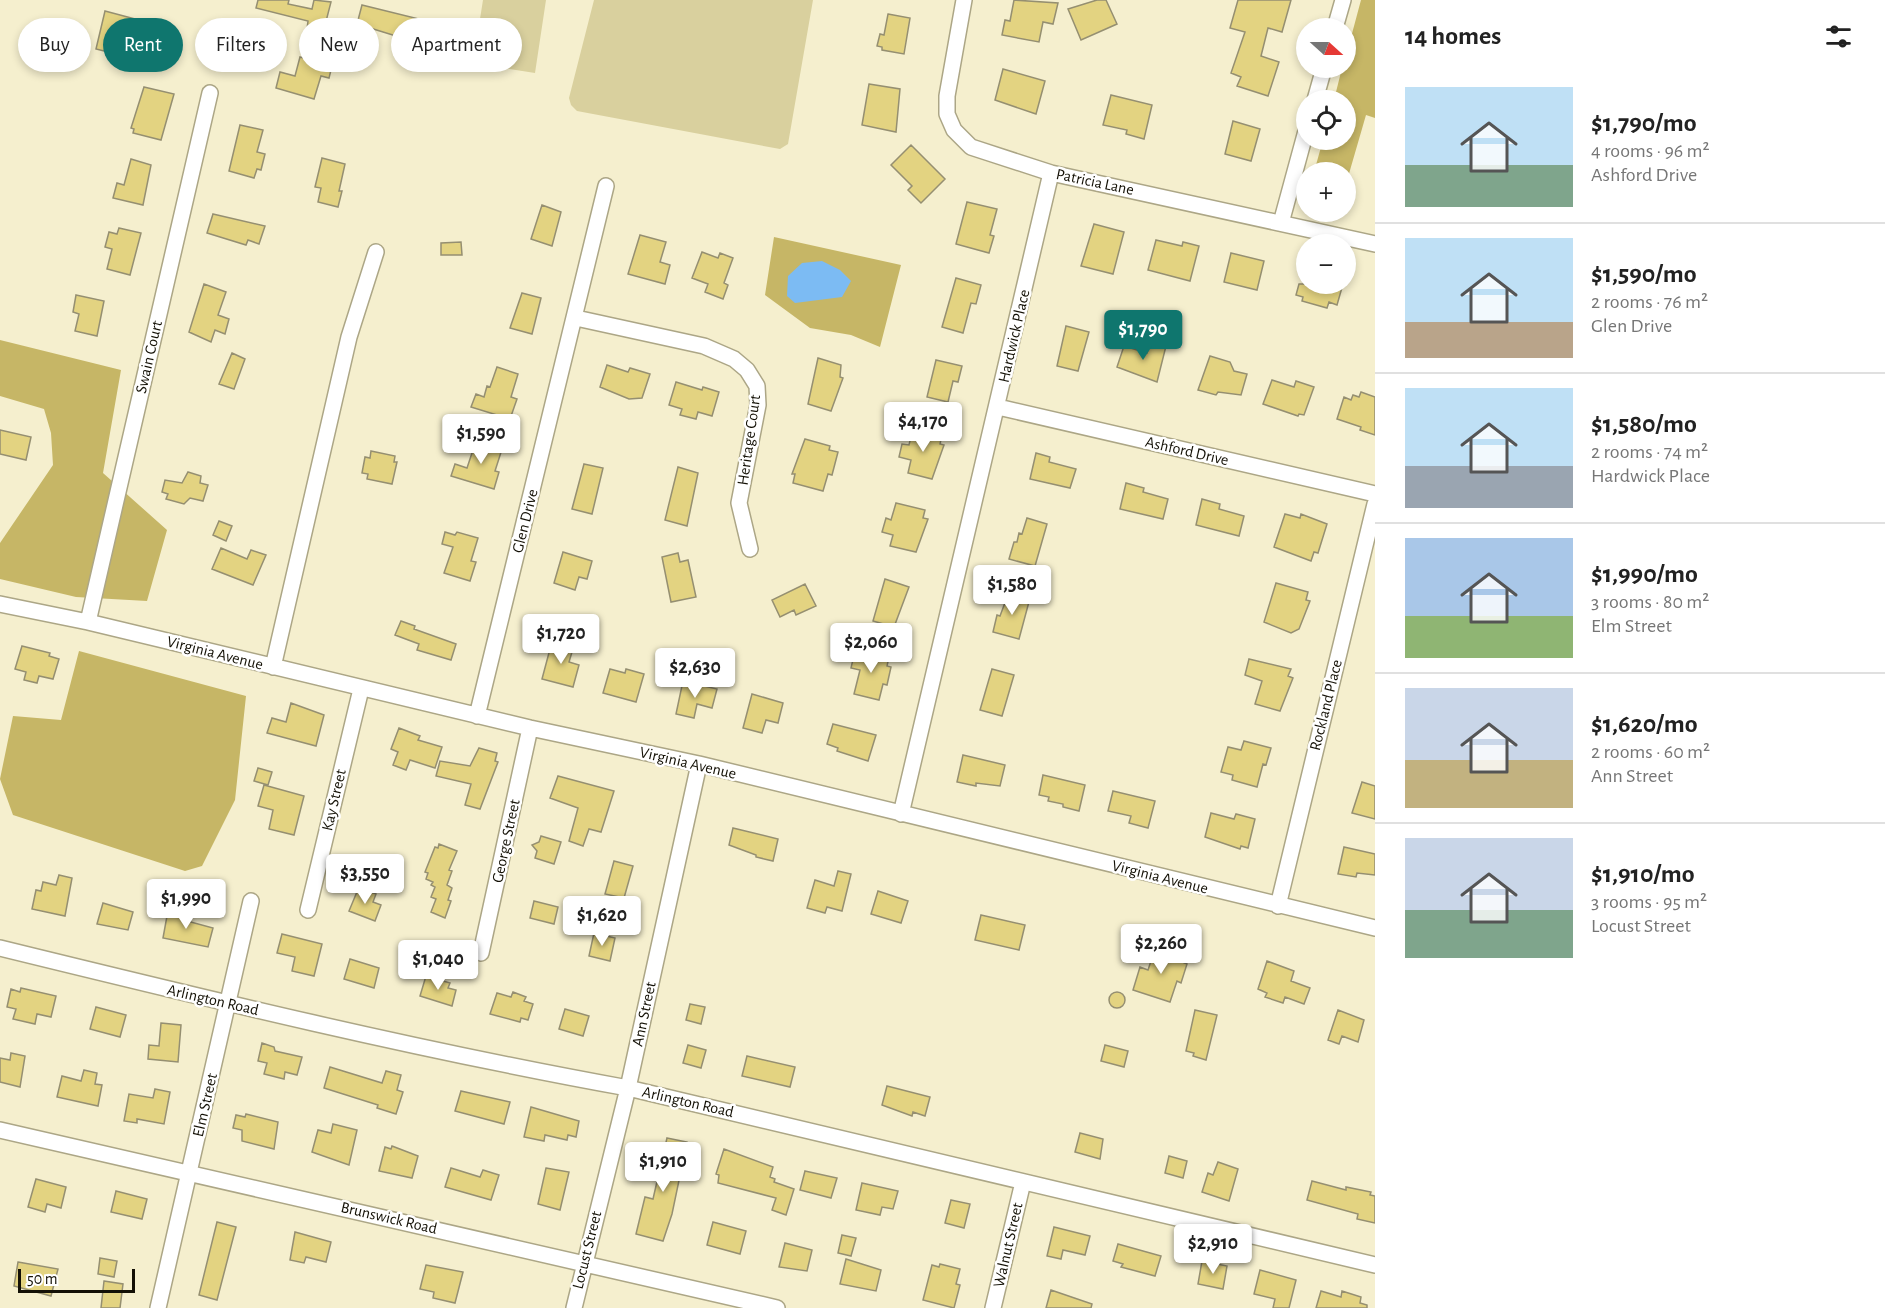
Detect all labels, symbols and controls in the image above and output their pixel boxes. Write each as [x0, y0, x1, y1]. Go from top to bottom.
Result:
chip: Buy [18, 18, 91, 72]
chip: Rent [103, 18, 183, 72]
chip: Filters [195, 18, 287, 72]
chip: New [299, 18, 379, 72]
chip: Apartment [391, 18, 522, 72]
north arrow [1296, 18, 1356, 78]
map controls [1296, 18, 1356, 294]
icon: filters [1822, 20, 1855, 53]
text: 14 homes [1405, 23, 1501, 49]
button: locate [1296, 90, 1356, 150]
text: $1,790/mo [1591, 110, 1697, 136]
icon: home [1453, 111, 1525, 183]
text: 4 rooms · 96 m² [1591, 141, 1709, 161]
button: + [1296, 162, 1356, 222]
text: Ashford Drive [1591, 165, 1697, 185]
street label: Patricia Lane [1055, 166, 1135, 198]
button: − [1296, 234, 1356, 294]
text: $1,590/mo [1591, 261, 1697, 287]
icon: home [1453, 262, 1525, 334]
street label: Hardwick Place [995, 288, 1033, 384]
text: 2 rooms · 76 m² [1591, 292, 1708, 312]
pin: $1,790 [1094, 310, 1192, 361]
text: Glen Drive [1591, 316, 1672, 336]
street label: Swain Court [133, 319, 165, 395]
text: $1,790 [1118, 319, 1168, 339]
street label: Heritage Court [735, 394, 763, 486]
pin: $4,170 [874, 402, 972, 453]
text: $4,170 [898, 411, 948, 431]
text: $1,580/mo [1591, 411, 1697, 437]
icon: home [1453, 412, 1525, 484]
pin: $1,590 [432, 414, 530, 465]
text: $1,590 [456, 423, 506, 443]
street label: Ashford Drive [1144, 434, 1230, 468]
text: 2 rooms · 74 m² [1591, 442, 1708, 462]
text: Hardwick Place [1591, 466, 1710, 486]
street label: Glen Drive [509, 488, 541, 554]
text: $1,990/mo [1591, 561, 1698, 587]
icon: home [1453, 562, 1525, 634]
pin: $1,580 [963, 565, 1061, 616]
text: $1,580 [987, 574, 1037, 594]
text: 3 rooms · 80 m² [1591, 592, 1709, 612]
pin: $1,720 [512, 614, 610, 665]
text: Elm Street [1591, 616, 1672, 636]
text: $1,720 [536, 623, 586, 643]
pin: $2,060 [822, 623, 920, 674]
text: $2,060 [844, 632, 898, 652]
street label: Virginia Avenue [165, 633, 265, 673]
pin: $2,630 [646, 648, 744, 699]
text: $2,630 [669, 657, 721, 677]
street label: Rockland Place [1307, 658, 1345, 752]
text: $1,620/mo [1591, 711, 1698, 737]
icon: home [1453, 712, 1525, 784]
text: 2 rooms · 60 m² [1591, 742, 1710, 762]
street label: Virginia Avenue [638, 744, 738, 782]
text: Ann Street [1591, 766, 1673, 786]
street label: Kay Street [319, 768, 350, 833]
street label: George Street [489, 798, 523, 884]
pin: $3,550 [316, 854, 414, 905]
street label: Virginia Avenue [1110, 857, 1210, 897]
text: $1,910/mo [1591, 861, 1695, 887]
icon: home [1453, 862, 1525, 934]
text: $3,550 [340, 863, 390, 883]
pin: $1,990 [137, 879, 235, 930]
text: $1,990 [161, 888, 211, 908]
text: 3 rooms · 95 m² [1591, 892, 1707, 912]
pin: $1,620 [553, 896, 651, 947]
text: $1,620 [577, 905, 627, 925]
text: Locust Street [1591, 916, 1691, 936]
pin: $2,260 [1112, 924, 1210, 975]
text: $2,260 [1135, 933, 1187, 953]
pin: $1,040 [389, 940, 487, 991]
text: $1,040 [412, 949, 464, 969]
street label: Ann Street [629, 980, 659, 1048]
street label: Arlington Road [166, 982, 260, 1018]
street label: Elm Street [190, 1072, 220, 1138]
street label: Arlington Road [641, 1084, 735, 1120]
pin: $1,910 [614, 1142, 712, 1193]
text: $1,910 [639, 1151, 687, 1171]
street label: Brunswick Road [339, 1199, 439, 1237]
street label: Walnut Street [990, 1201, 1026, 1289]
street label: Locust Street [570, 1209, 604, 1291]
pin: $2,910 [1164, 1224, 1262, 1275]
text: $2,910 [1188, 1233, 1238, 1253]
scale bar [18, 1266, 135, 1294]
text: 50 m [27, 1271, 58, 1287]

